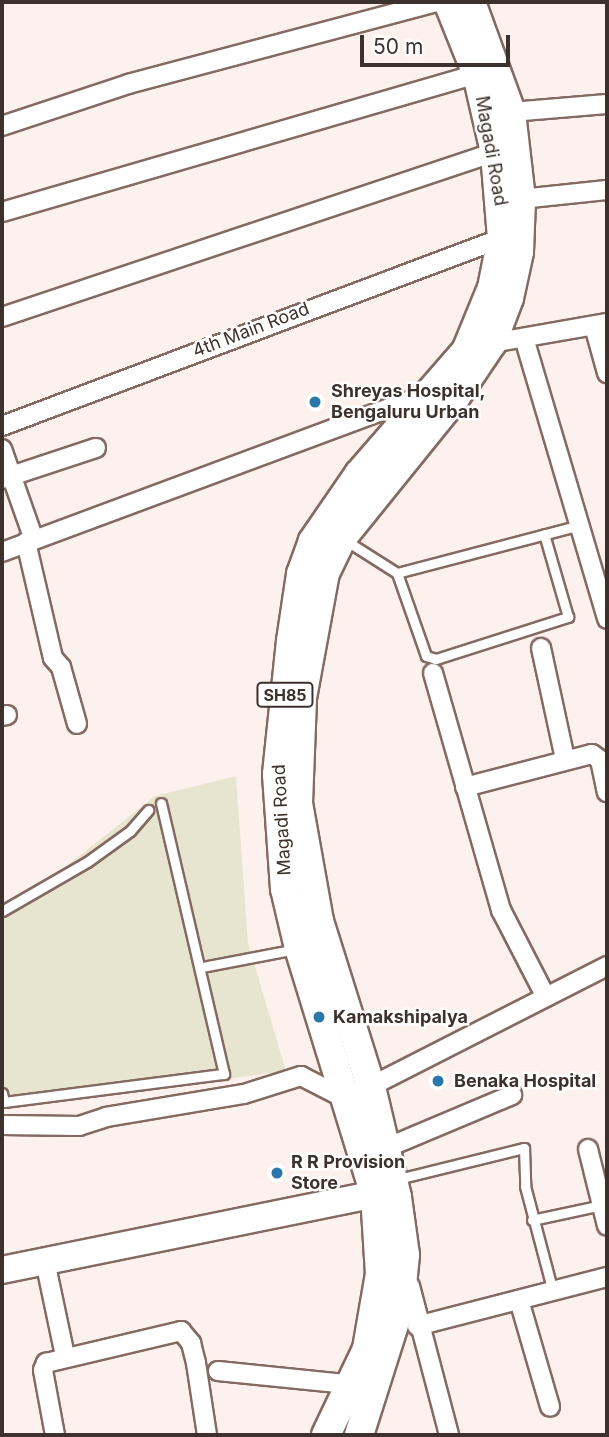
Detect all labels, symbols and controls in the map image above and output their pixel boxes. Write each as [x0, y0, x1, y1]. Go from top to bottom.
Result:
scale bar [364, 21, 514, 65]
text: 50 m [373, 34, 423, 59]
street label: Magadi Road [471, 94, 511, 208]
street label: 4th Main Road [190, 298, 312, 362]
place label: Shreyas Hospital, Bengaluru Urban [331, 381, 486, 424]
marker: Shreyas Hospital, Bengaluru Urban [305, 392, 325, 412]
road number: SH85 [255, 682, 315, 708]
street label: Magadi Road [268, 764, 296, 876]
place label: Kamakshipalya [333, 1006, 468, 1028]
marker: Kamakshipalya [311, 1009, 327, 1025]
place label: Benaka Hospital [454, 1070, 596, 1092]
marker: Benaka Hospital [428, 1071, 448, 1091]
place label: R R Provision Store [291, 1152, 405, 1194]
marker: R R Provision Store [269, 1165, 285, 1181]

